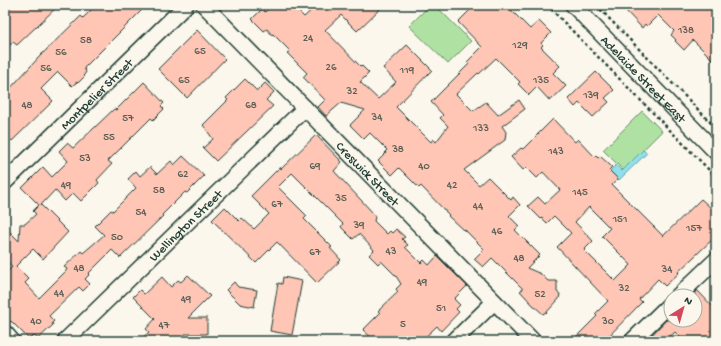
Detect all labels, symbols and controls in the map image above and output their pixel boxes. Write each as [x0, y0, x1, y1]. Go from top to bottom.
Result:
house number: 138 [677, 25, 694, 37]
house number: 24 [303, 33, 314, 45]
street label: Adelaide Street East [597, 33, 689, 128]
house number: 58 [80, 35, 92, 47]
house number: 129 [511, 40, 528, 52]
house number: 65 [194, 46, 206, 58]
house number: 56 [55, 47, 67, 59]
street label: Montpelier Street [58, 55, 138, 134]
house number: 26 [326, 62, 337, 74]
house number: 56 [40, 63, 52, 75]
house number: 119 [399, 65, 415, 77]
house number: 65 [178, 75, 190, 87]
house number: 135 [532, 75, 549, 87]
house number: 32 [345, 86, 358, 98]
house number: 139 [582, 90, 599, 102]
house number: 48 [21, 100, 33, 112]
house number: 68 [245, 100, 257, 112]
house number: 34 [371, 112, 383, 124]
house number: 57 [122, 113, 134, 125]
house number: 133 [472, 123, 489, 135]
house number: 55 [103, 132, 115, 144]
street label: Creswick Street [332, 139, 403, 211]
house number: 38 [391, 144, 404, 156]
house number: 143 [547, 146, 564, 158]
house number: 53 [79, 153, 91, 165]
house number: 69 [309, 161, 321, 173]
house number: 40 [418, 161, 430, 173]
house number: 62 [178, 169, 189, 181]
house number: 49 [61, 180, 72, 192]
house number: 42 [447, 180, 458, 192]
house number: 58 [153, 185, 165, 197]
street label: Wellington Street [147, 186, 227, 265]
house number: 145 [571, 187, 588, 199]
house number: 35 [334, 193, 347, 205]
house number: 67 [271, 199, 283, 211]
house number: 44 [473, 201, 484, 213]
house number: 54 [136, 207, 147, 219]
house number: 151 [612, 214, 627, 226]
house number: 39 [352, 220, 365, 232]
house number: 157 [685, 223, 702, 235]
house number: 46 [492, 226, 503, 238]
house number: 50 [111, 232, 123, 244]
house number: 43 [386, 246, 397, 258]
house number: 67 [309, 247, 321, 259]
house number: 48 [513, 253, 525, 265]
house number: 48 [73, 263, 85, 275]
house number: 34 [661, 264, 673, 276]
house number: 49 [417, 277, 428, 289]
house number: 32 [617, 283, 630, 295]
house number: 44 [54, 288, 65, 300]
north arrow [663, 288, 703, 328]
house number: 52 [534, 289, 546, 301]
house number: 49 [181, 294, 192, 306]
text: N [681, 295, 694, 309]
house number: 51 [436, 303, 446, 315]
house number: 40 [30, 316, 42, 328]
house number: 30 [601, 316, 614, 328]
house number: 5 [400, 319, 406, 331]
house number: 47 [159, 320, 170, 332]

